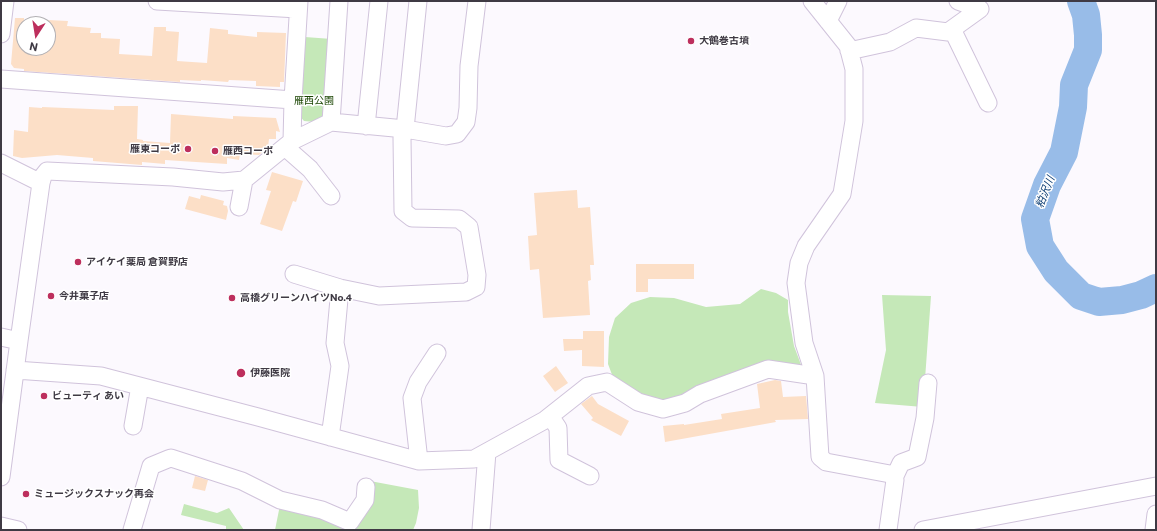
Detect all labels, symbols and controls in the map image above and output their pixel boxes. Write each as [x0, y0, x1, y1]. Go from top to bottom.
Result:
north arrow [16, 16, 56, 56]
place label: 大鶴巻古墳 [699, 35, 749, 47]
marker: 大鶴巻古墳 [686, 36, 696, 46]
text: N [28, 40, 39, 54]
park label: 雁西公園 [294, 95, 334, 107]
place label: 雁東コーポ [130, 143, 180, 155]
marker: 雁東コーポ [183, 144, 193, 154]
place label: 雁西コーポ [223, 145, 273, 157]
marker: 雁西コーポ [210, 146, 220, 156]
water label: 粕沢川 [1033, 174, 1057, 210]
place label: アイケイ薬局 倉賀野店 [86, 256, 188, 268]
marker: アイケイ薬局 倉賀野店 [73, 257, 83, 267]
place label: 今井菓子店 [59, 290, 109, 302]
marker: 今井菓子店 [46, 291, 56, 301]
place label: 高橋グリーンハイツNo.4 [240, 292, 352, 304]
marker: 高橋グリーンハイツNo.4 [227, 293, 237, 303]
marker: 伊藤医院 [235, 367, 247, 379]
place label: 伊藤医院 [250, 367, 290, 379]
place label: ビューティ あい [52, 390, 124, 402]
marker: ビューティ あい [39, 391, 49, 401]
place label: ミュージックスナック再会 [34, 488, 154, 500]
marker: ミュージックスナック再会 [21, 489, 31, 499]

